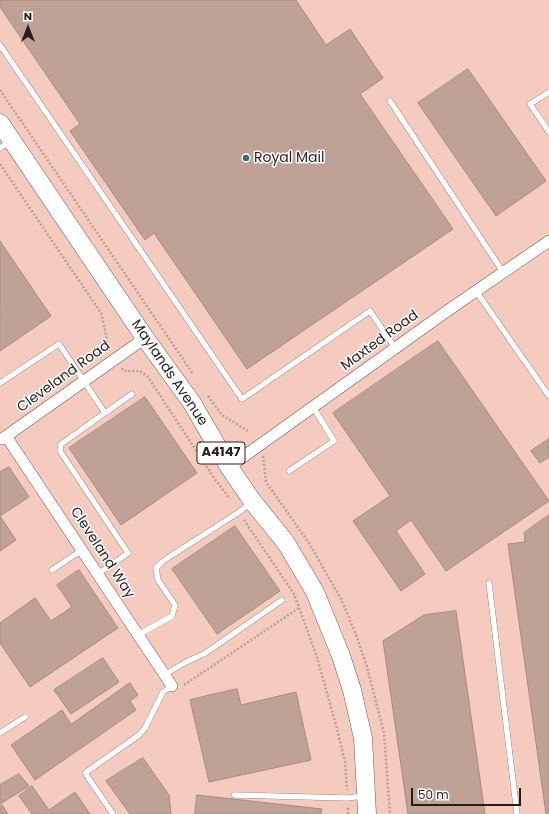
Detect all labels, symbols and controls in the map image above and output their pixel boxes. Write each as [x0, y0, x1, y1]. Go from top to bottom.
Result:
north arrow [8, 8, 48, 48]
text: N [24, 8, 32, 24]
place label: Royal Mail [254, 150, 324, 166]
marker: Royal Mail [241, 153, 251, 163]
street label: Maxted Road [338, 307, 422, 375]
street label: Maylands Avenue [127, 317, 211, 429]
street label: Cleveland Road [14, 338, 114, 416]
road number: A4147 [197, 442, 245, 464]
street label: Cleveland Way [66, 504, 138, 602]
scale bar [413, 780, 523, 806]
text: 50 m [418, 786, 449, 803]

